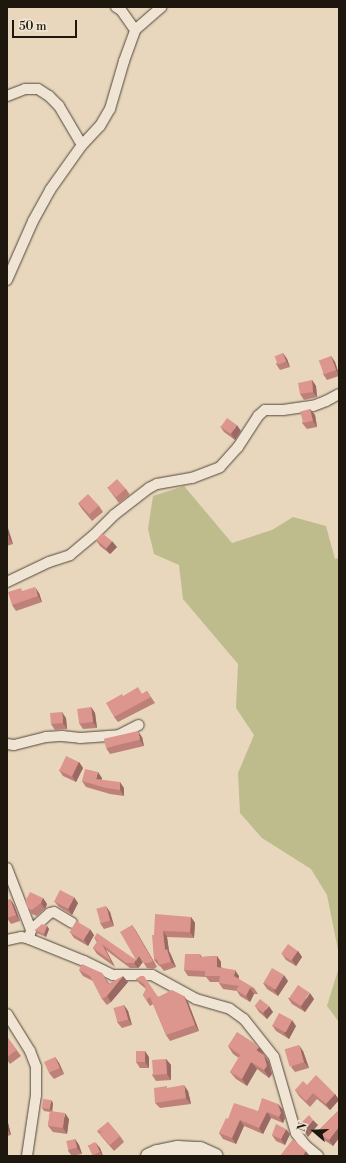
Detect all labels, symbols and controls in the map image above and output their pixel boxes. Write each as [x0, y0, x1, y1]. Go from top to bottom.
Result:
scale bar [14, 12, 79, 38]
text: 50 m [19, 19, 47, 34]
north arrow [294, 1111, 334, 1151]
text: N [295, 1121, 311, 1133]

